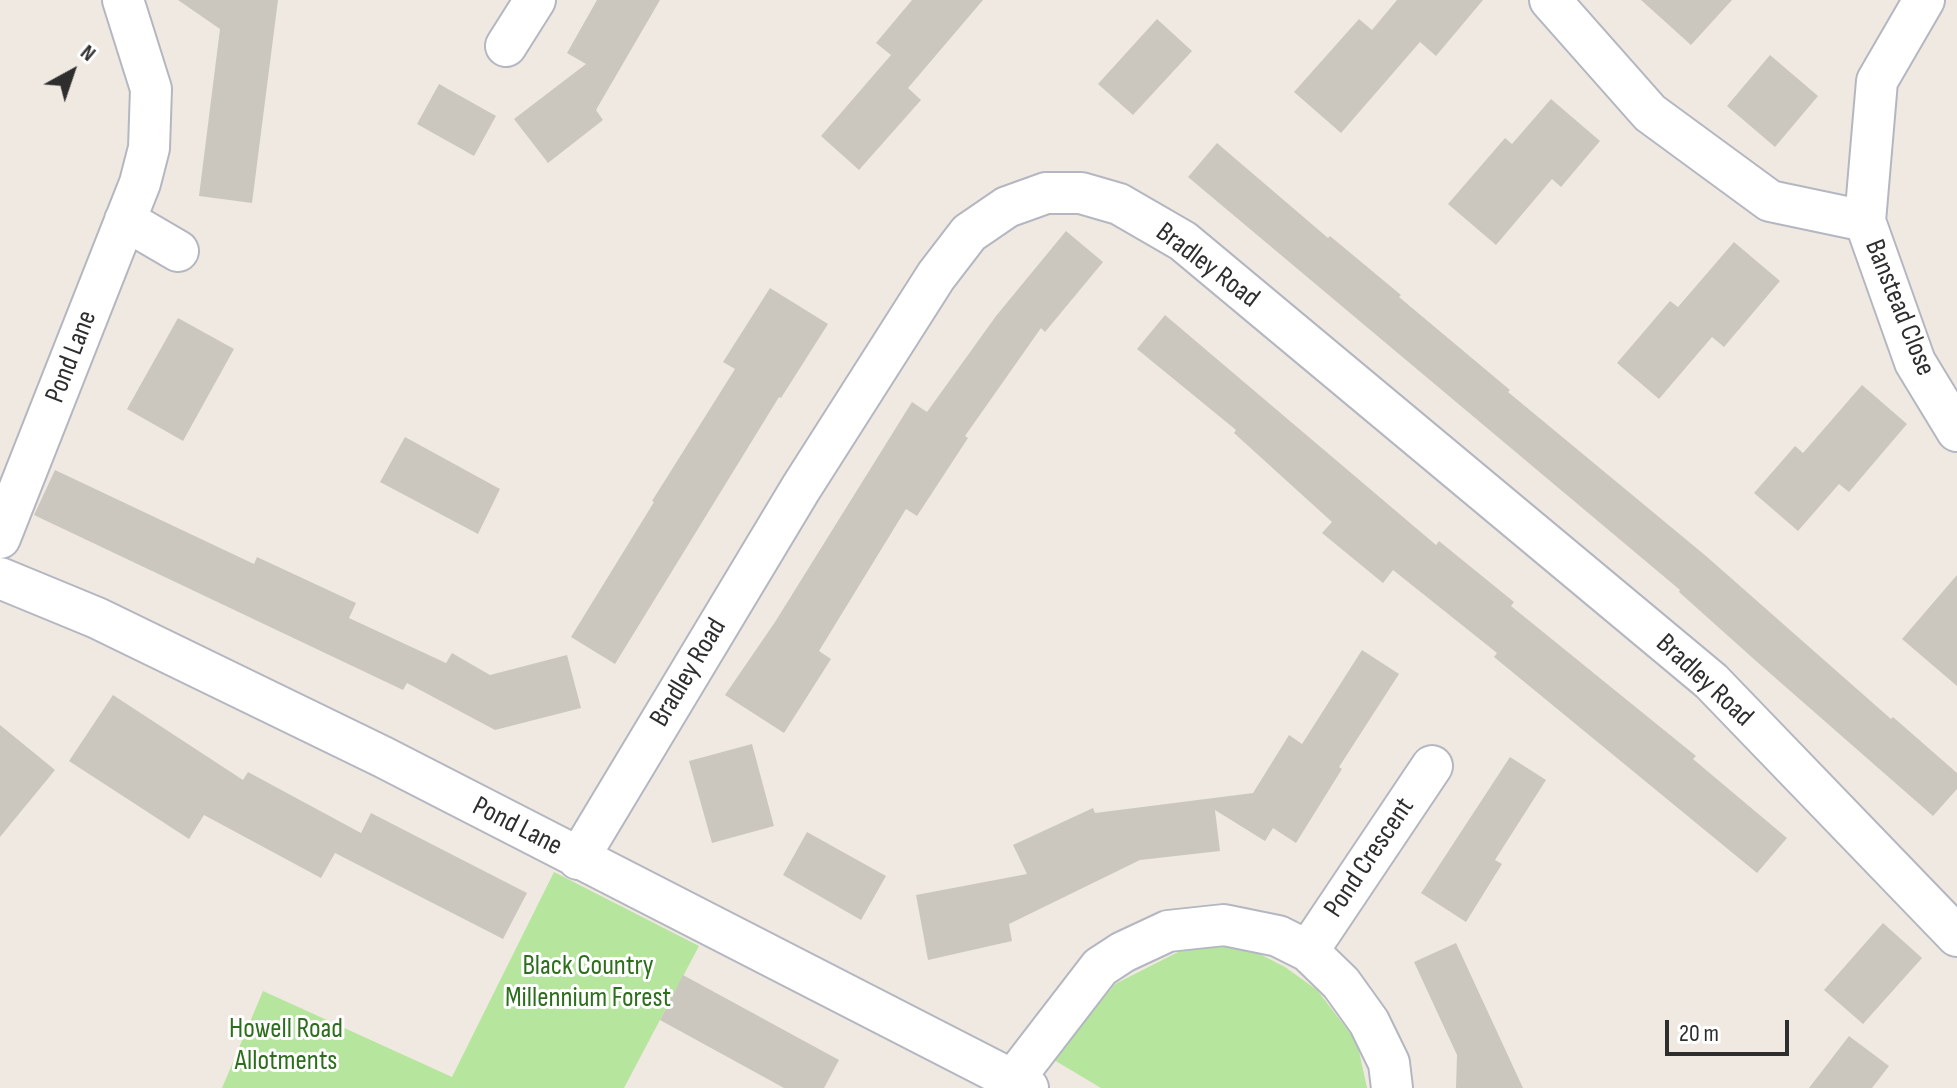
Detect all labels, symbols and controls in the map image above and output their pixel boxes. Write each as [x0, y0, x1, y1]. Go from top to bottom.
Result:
north arrow [32, 32, 112, 112]
text: N [75, 39, 101, 67]
street label: Bradley Road [1149, 216, 1265, 316]
street label: Banstead Close [1857, 235, 1941, 381]
street label: Pond Lane [39, 306, 105, 408]
street label: Bradley Road [644, 613, 734, 733]
street label: Bradley Road [1648, 628, 1760, 734]
street label: Pond Lane [467, 790, 567, 864]
street label: Pond Crescent [1318, 792, 1422, 924]
park label: Black Country Millennium Forest [505, 950, 671, 1016]
scale bar [1669, 1004, 1793, 1054]
park label: Howell Road Allotments [229, 1013, 343, 1079]
text: 20 m [1679, 1019, 1719, 1048]

